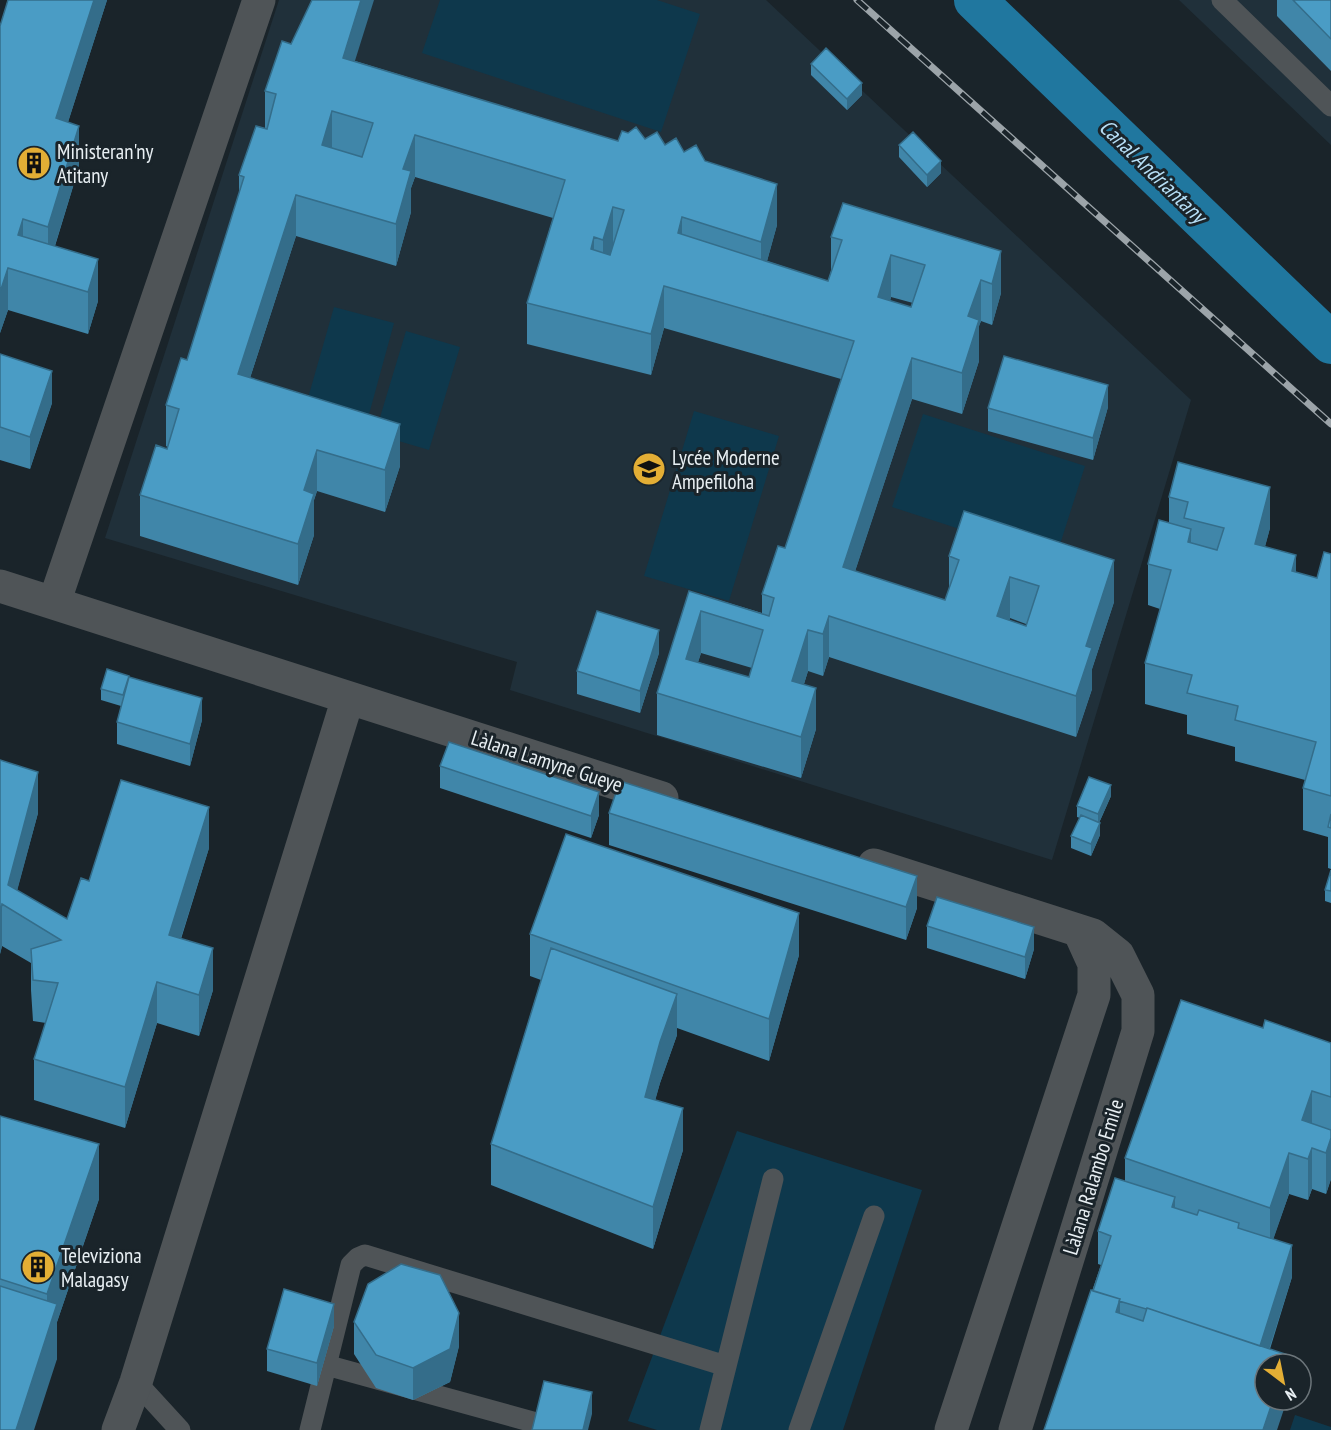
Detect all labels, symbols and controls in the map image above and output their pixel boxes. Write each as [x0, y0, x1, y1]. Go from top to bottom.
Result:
water label: Canal Andriantany [1094, 113, 1214, 231]
place label: Ministeran'ny Atitany [57, 138, 153, 189]
building icon: Ministeran'ny Atitany [16, 145, 52, 181]
place label: Lycée Moderne Ampefiloha [672, 444, 780, 495]
school or university icon: Lycée Moderne Ampefiloha [631, 451, 667, 487]
street label: Làlana Lamyne Gueye [468, 724, 626, 798]
street label: Làlana Ralambo Emile [1056, 1096, 1130, 1258]
place label: Televiziona Malagasy [61, 1242, 142, 1293]
building icon: Televiziona Malagasy [20, 1249, 56, 1285]
north arrow [1253, 1352, 1313, 1412]
text: N [1282, 1384, 1300, 1405]

